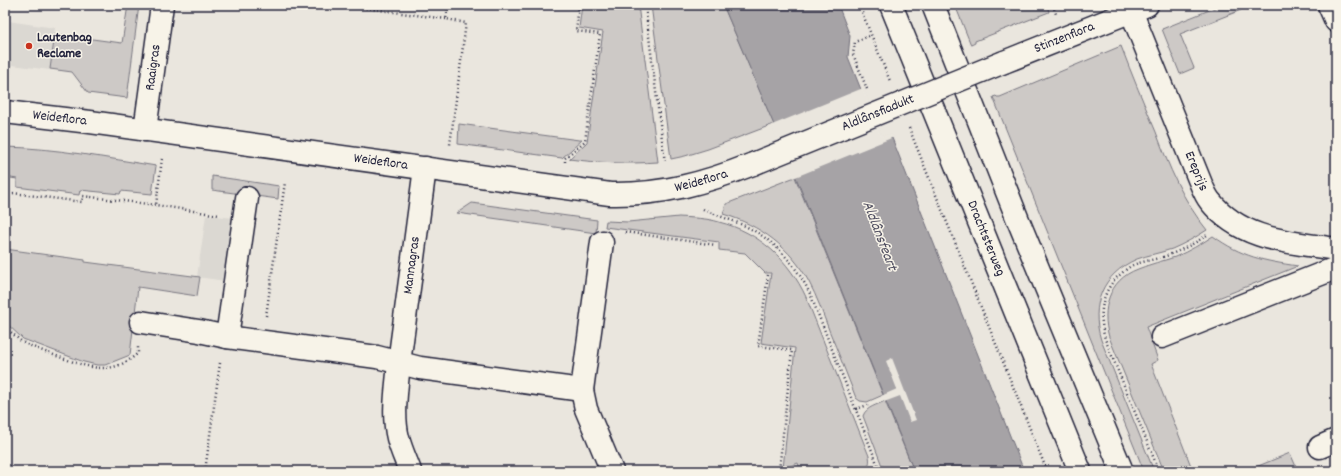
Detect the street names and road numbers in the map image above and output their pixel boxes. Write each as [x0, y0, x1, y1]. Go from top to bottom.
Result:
street label: Stinzenflora [1031, 17, 1098, 59]
street label: Raaigras [140, 43, 167, 92]
street label: Aldlânsfiadukt [839, 89, 917, 137]
street label: Weideflora [31, 105, 88, 132]
street label: Ereprijs [1179, 148, 1213, 194]
street label: Weideflora [352, 149, 409, 176]
street label: Weideflora [673, 164, 731, 198]
street label: Drachtsterweg [961, 198, 1010, 279]
street label: Mannagras [398, 235, 426, 296]

